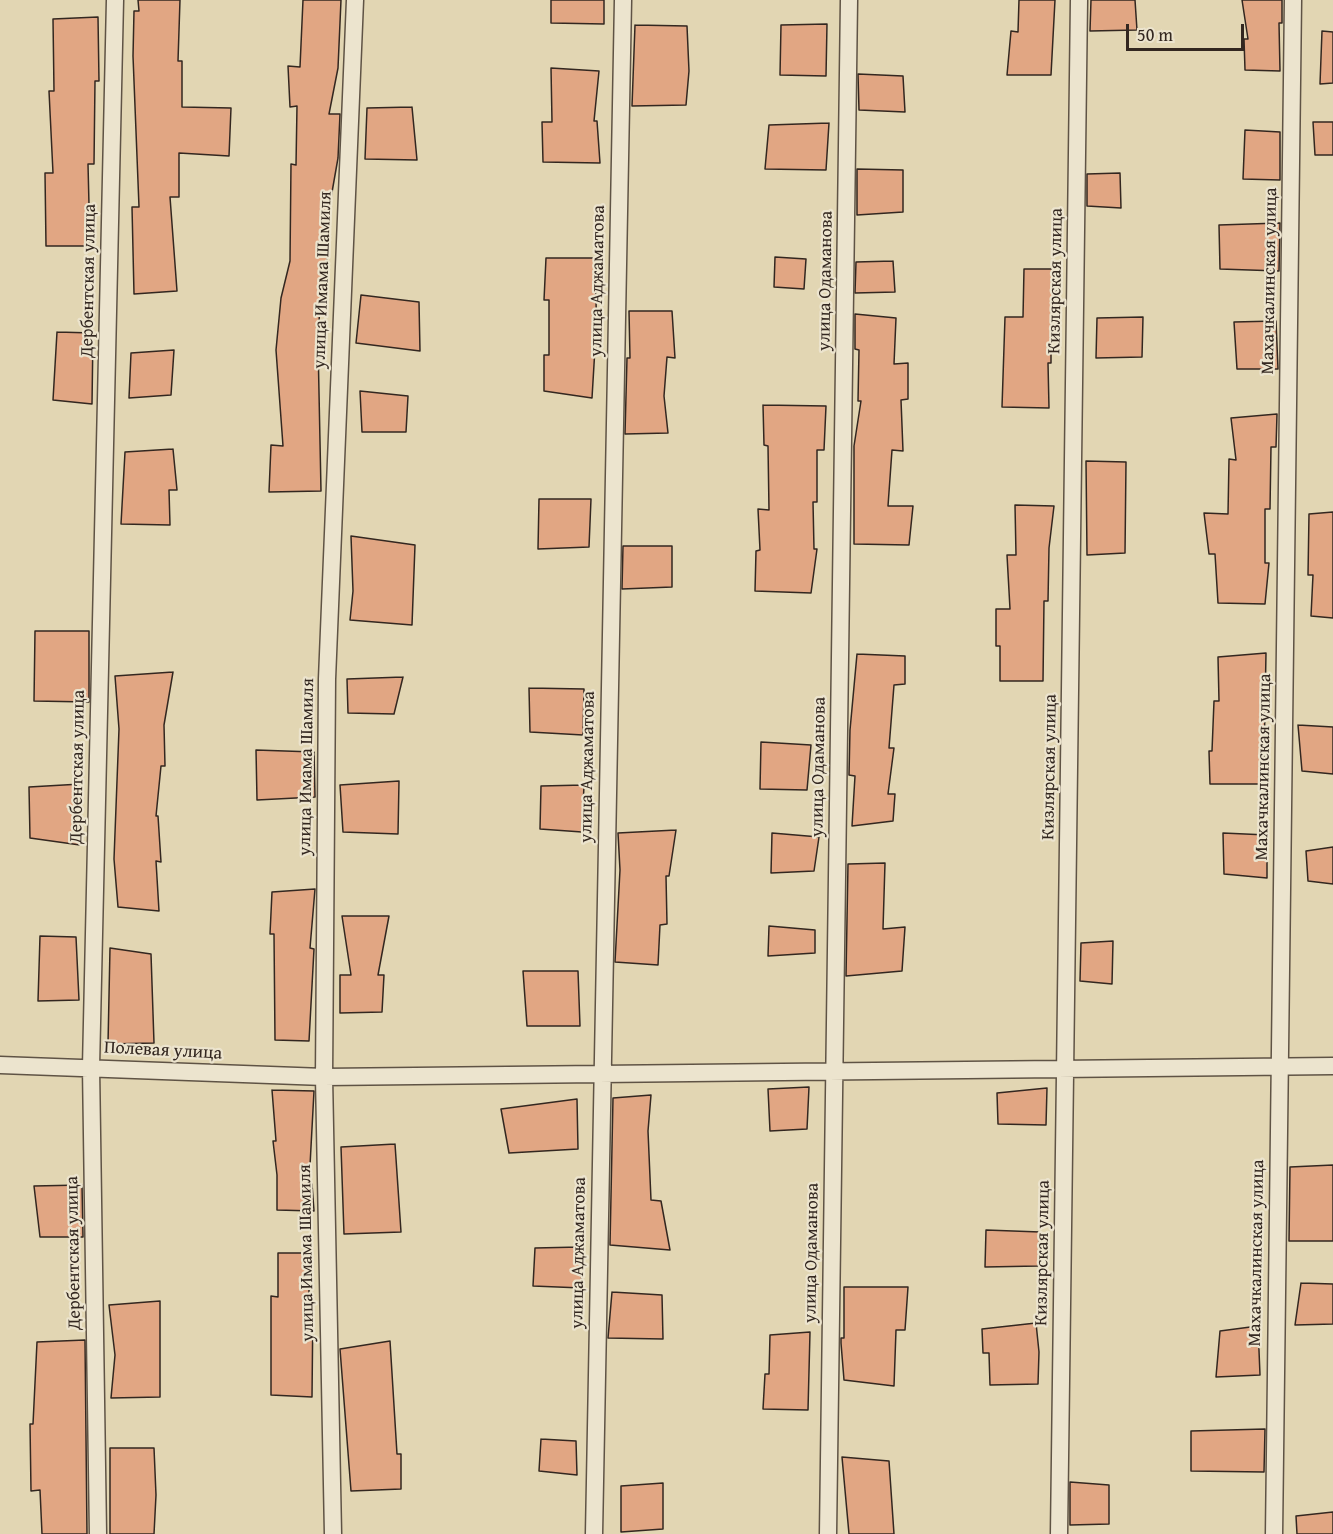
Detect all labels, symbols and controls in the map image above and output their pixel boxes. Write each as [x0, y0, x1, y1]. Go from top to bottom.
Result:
scale bar [1129, 12, 1248, 50]
text: 50 m [1137, 21, 1173, 48]
street label: Махачкалинская улица [1258, 187, 1282, 375]
street label: улица Имама Шамиля [309, 191, 337, 369]
street label: Дербентская улица [77, 204, 101, 358]
street label: улица Аджаматова [586, 205, 610, 357]
street label: Кизлярская улица [1044, 208, 1068, 354]
street label: улица Одаманова [814, 211, 838, 351]
street label: Махачкалинская улица [1252, 673, 1276, 861]
street label: улица Имама Шамиля [295, 678, 319, 856]
street label: Дербентская улица [66, 690, 90, 844]
street label: улица Аджаматова [576, 691, 600, 843]
street label: Кизлярская улица [1038, 694, 1062, 840]
street label: улица Одаманова [807, 697, 831, 837]
street label: Полевая улица [103, 1037, 223, 1065]
street label: Махачкалинская улица [1245, 1159, 1269, 1347]
street label: улица Имама Шамиля [295, 1164, 319, 1342]
street label: Дербентская улица [62, 1176, 86, 1330]
street label: улица Аджаматова [567, 1177, 591, 1329]
street label: Кизлярская улица [1031, 1180, 1055, 1326]
street label: улица Одаманова [800, 1183, 824, 1323]

